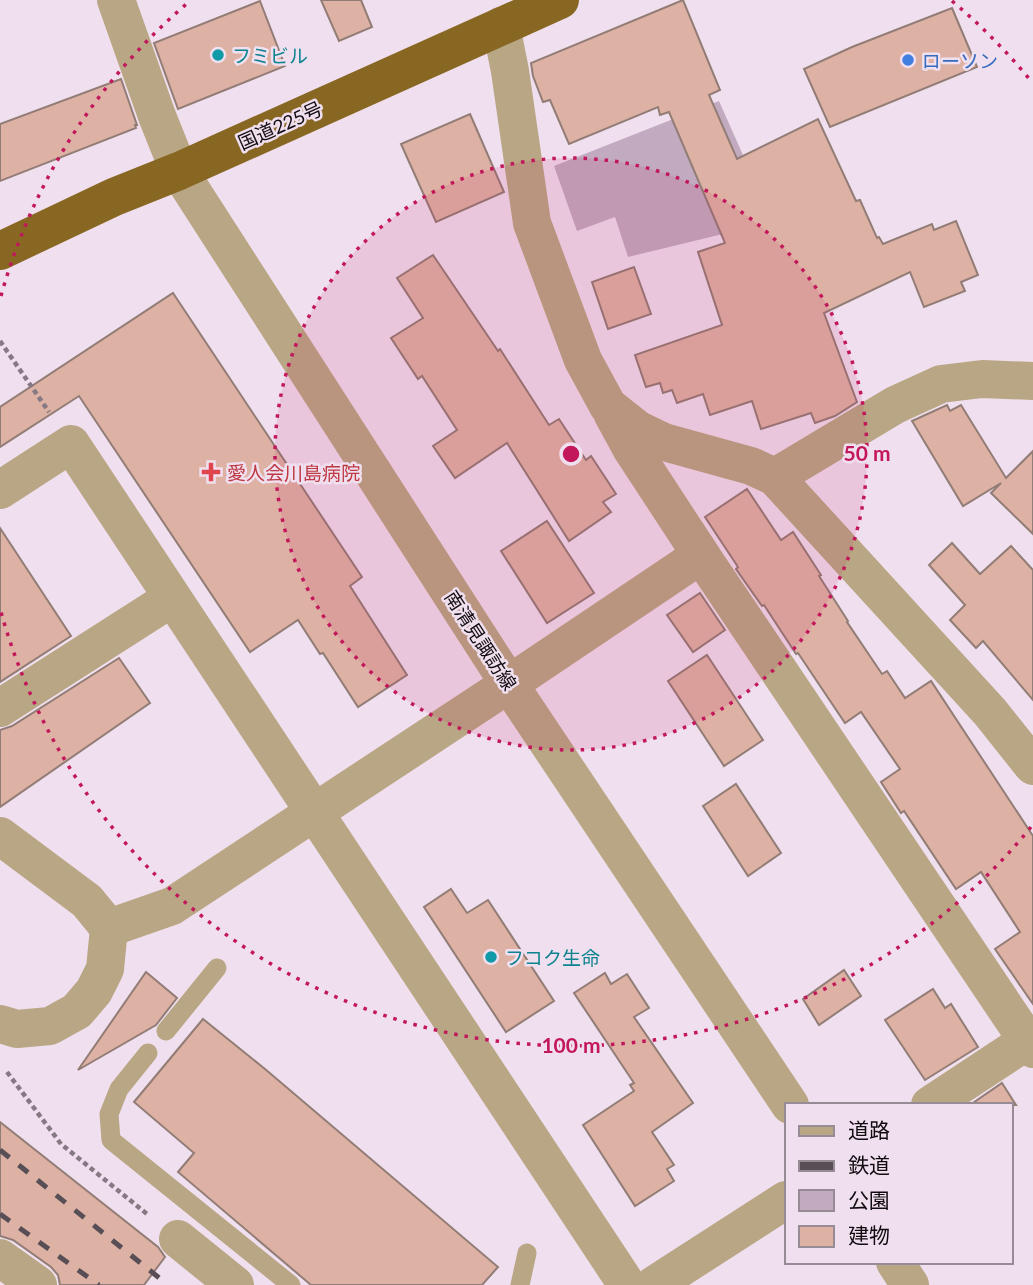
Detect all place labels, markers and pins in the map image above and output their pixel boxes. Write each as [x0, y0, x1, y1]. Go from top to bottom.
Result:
place label: フミビル [232, 44, 308, 67]
marker: フミビル [210, 47, 226, 63]
place label: ローソン [922, 49, 998, 72]
marker: ローソン [900, 52, 916, 68]
centre of rings [559, 442, 583, 466]
place label: 愛人会川島病院 [227, 461, 360, 484]
marker: 愛人会川島病院 [201, 462, 221, 482]
place label: フコク生命 [505, 946, 600, 969]
marker: フコク生命 [483, 949, 499, 965]

